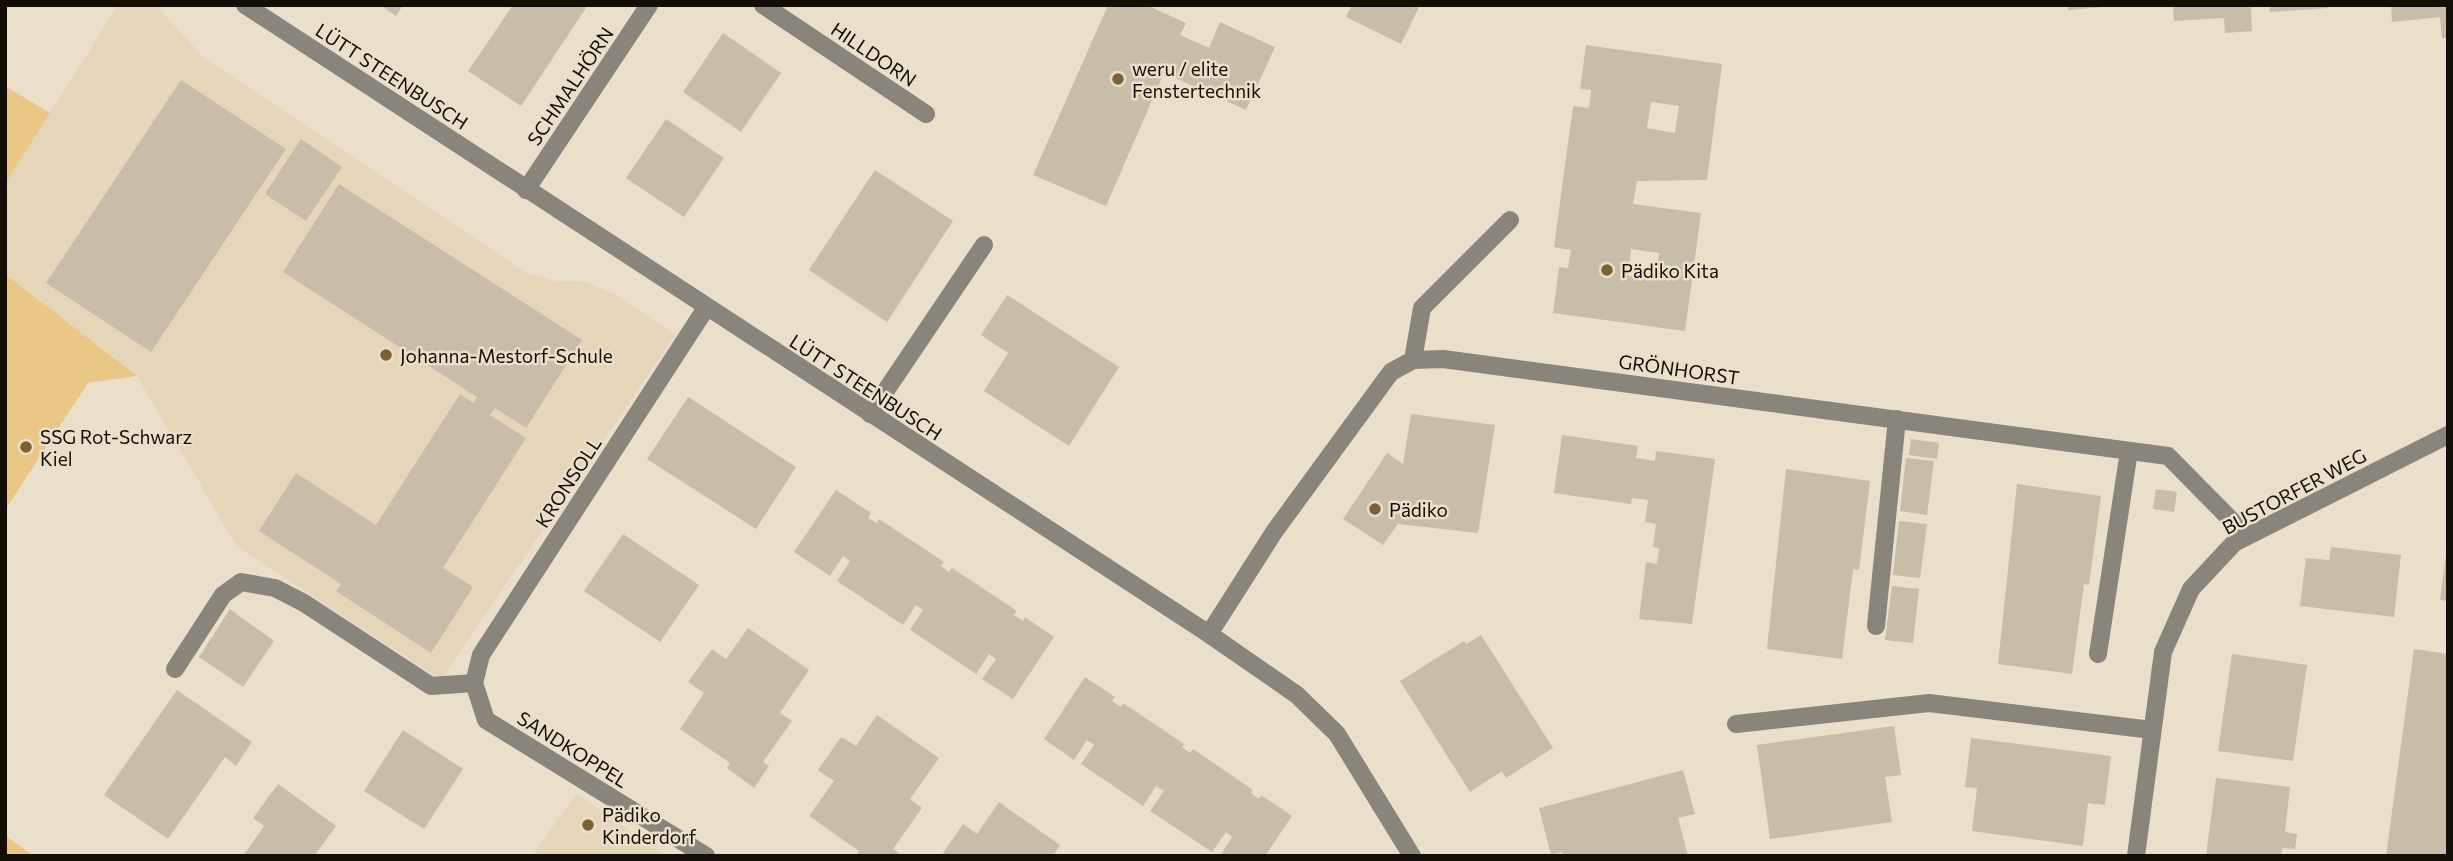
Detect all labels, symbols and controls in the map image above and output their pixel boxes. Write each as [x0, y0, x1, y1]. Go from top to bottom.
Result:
street label: HILLDORN [827, 17, 921, 91]
street label: LÜTT STEENBUSCH [311, 18, 473, 134]
street label: SCHMALHÖRN [522, 23, 618, 149]
place label: weru / elite Fenstertechnik [1132, 57, 1261, 102]
marker: weru / elite Fenstertechnik [1110, 71, 1126, 87]
place label: Pädiko Kita [1621, 259, 1719, 282]
marker: Pädiko Kita [1599, 262, 1615, 278]
street label: LÜTT STEENBUSCH [785, 329, 947, 445]
place label: Johanna-Mestorf-Schule [400, 344, 613, 367]
marker: Johanna-Mestorf-Schule [378, 347, 394, 363]
street label: GRÖNHORST [1617, 349, 1741, 389]
place label: SSG Rot-Schwarz Kiel [40, 425, 192, 470]
street label: KRONSOLL [530, 432, 606, 532]
marker: SSG Rot-Schwarz Kiel [18, 439, 34, 455]
street label: BUSTORFER WEG [2218, 443, 2370, 539]
place label: Pädiko [1389, 498, 1448, 521]
marker: Pädiko [1367, 501, 1383, 517]
street label: SANDKOPPEL [513, 706, 633, 792]
place label: Pädiko Kinderdorf [602, 803, 697, 848]
marker: Pädiko Kinderdorf [580, 817, 596, 833]

